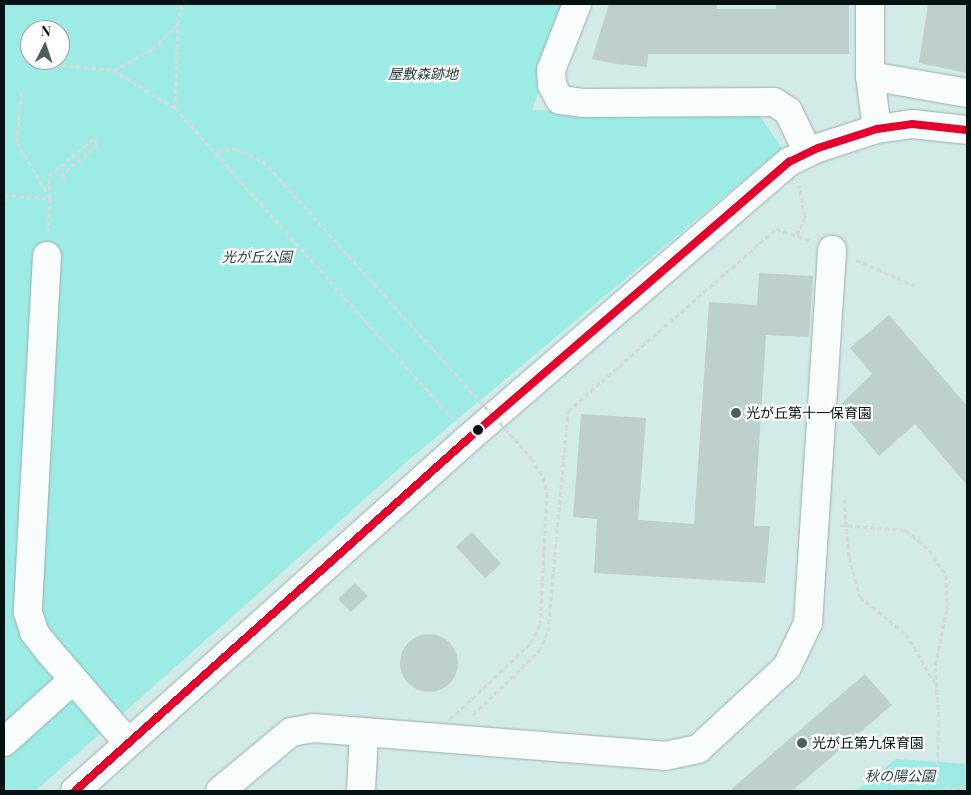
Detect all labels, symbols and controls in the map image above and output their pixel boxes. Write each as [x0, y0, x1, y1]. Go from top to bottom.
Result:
north arrow [20, 20, 70, 70]
text: N [40, 21, 52, 40]
park label: 屋敷森跡地 [388, 66, 458, 82]
park label: 光が丘公園 [222, 249, 292, 265]
place label: 光が丘第十一保育園 [746, 405, 872, 421]
marker: 光が丘第十一保育園 [730, 407, 742, 419]
unlabelled marker [473, 425, 483, 435]
place label: 光が丘第九保育園 [812, 735, 924, 751]
marker: 光が丘第九保育園 [796, 737, 808, 749]
park label: 秋の陽公園 [865, 768, 935, 784]

